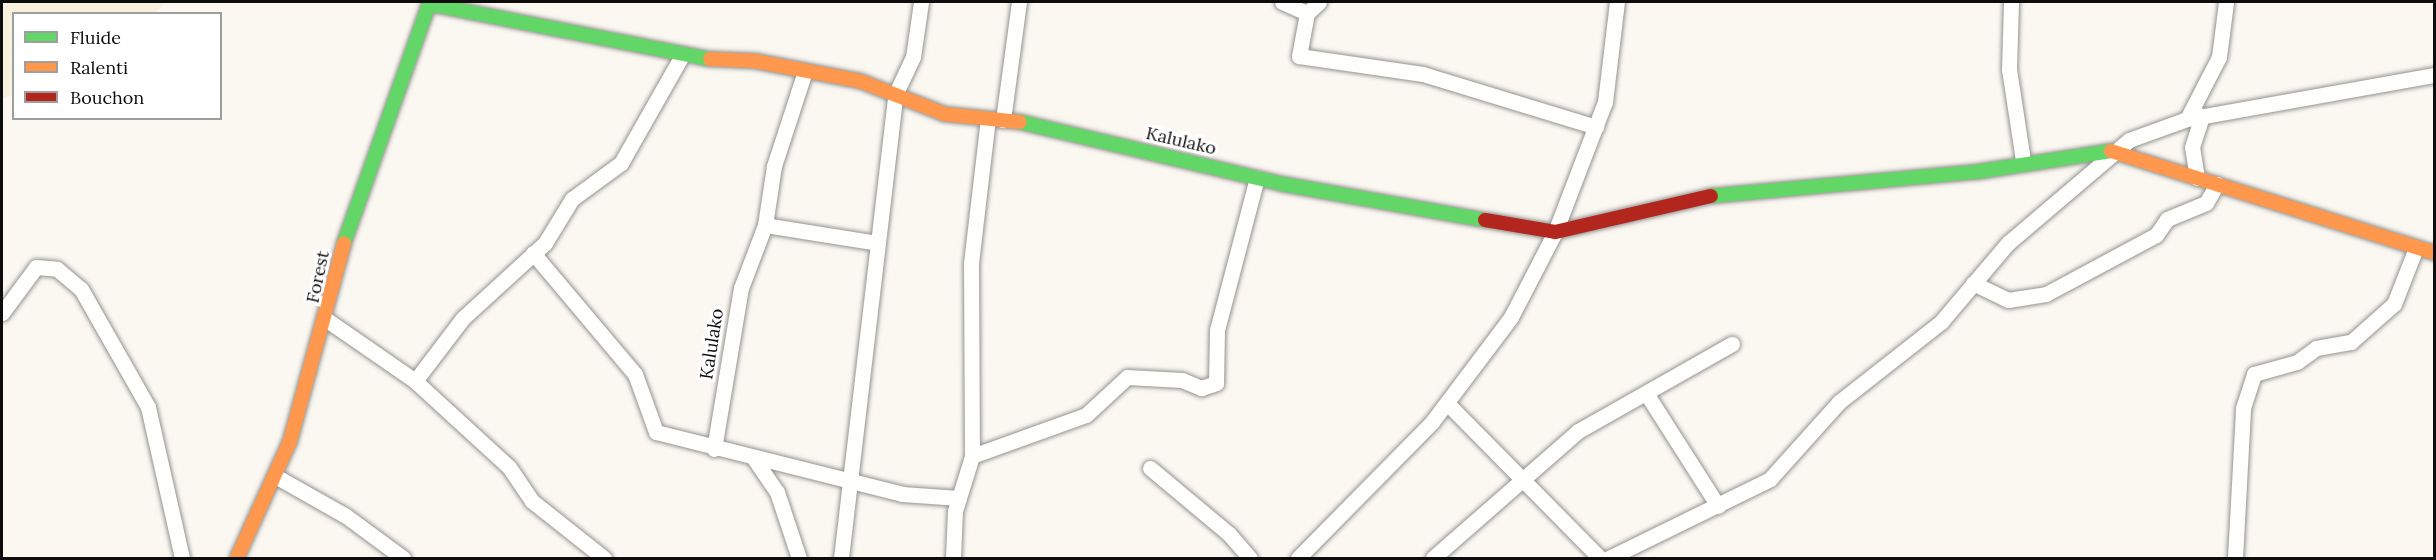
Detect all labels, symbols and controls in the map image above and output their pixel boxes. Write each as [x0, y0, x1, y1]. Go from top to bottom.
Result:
legend [12, 12, 222, 120]
text: Fluide [70, 26, 121, 49]
text: Ralenti [70, 56, 128, 79]
text: Bouchon [70, 86, 144, 109]
street label: Kalulako [1144, 122, 1218, 160]
street label: Forest [302, 249, 334, 305]
street label: Kalulako [696, 307, 728, 381]

